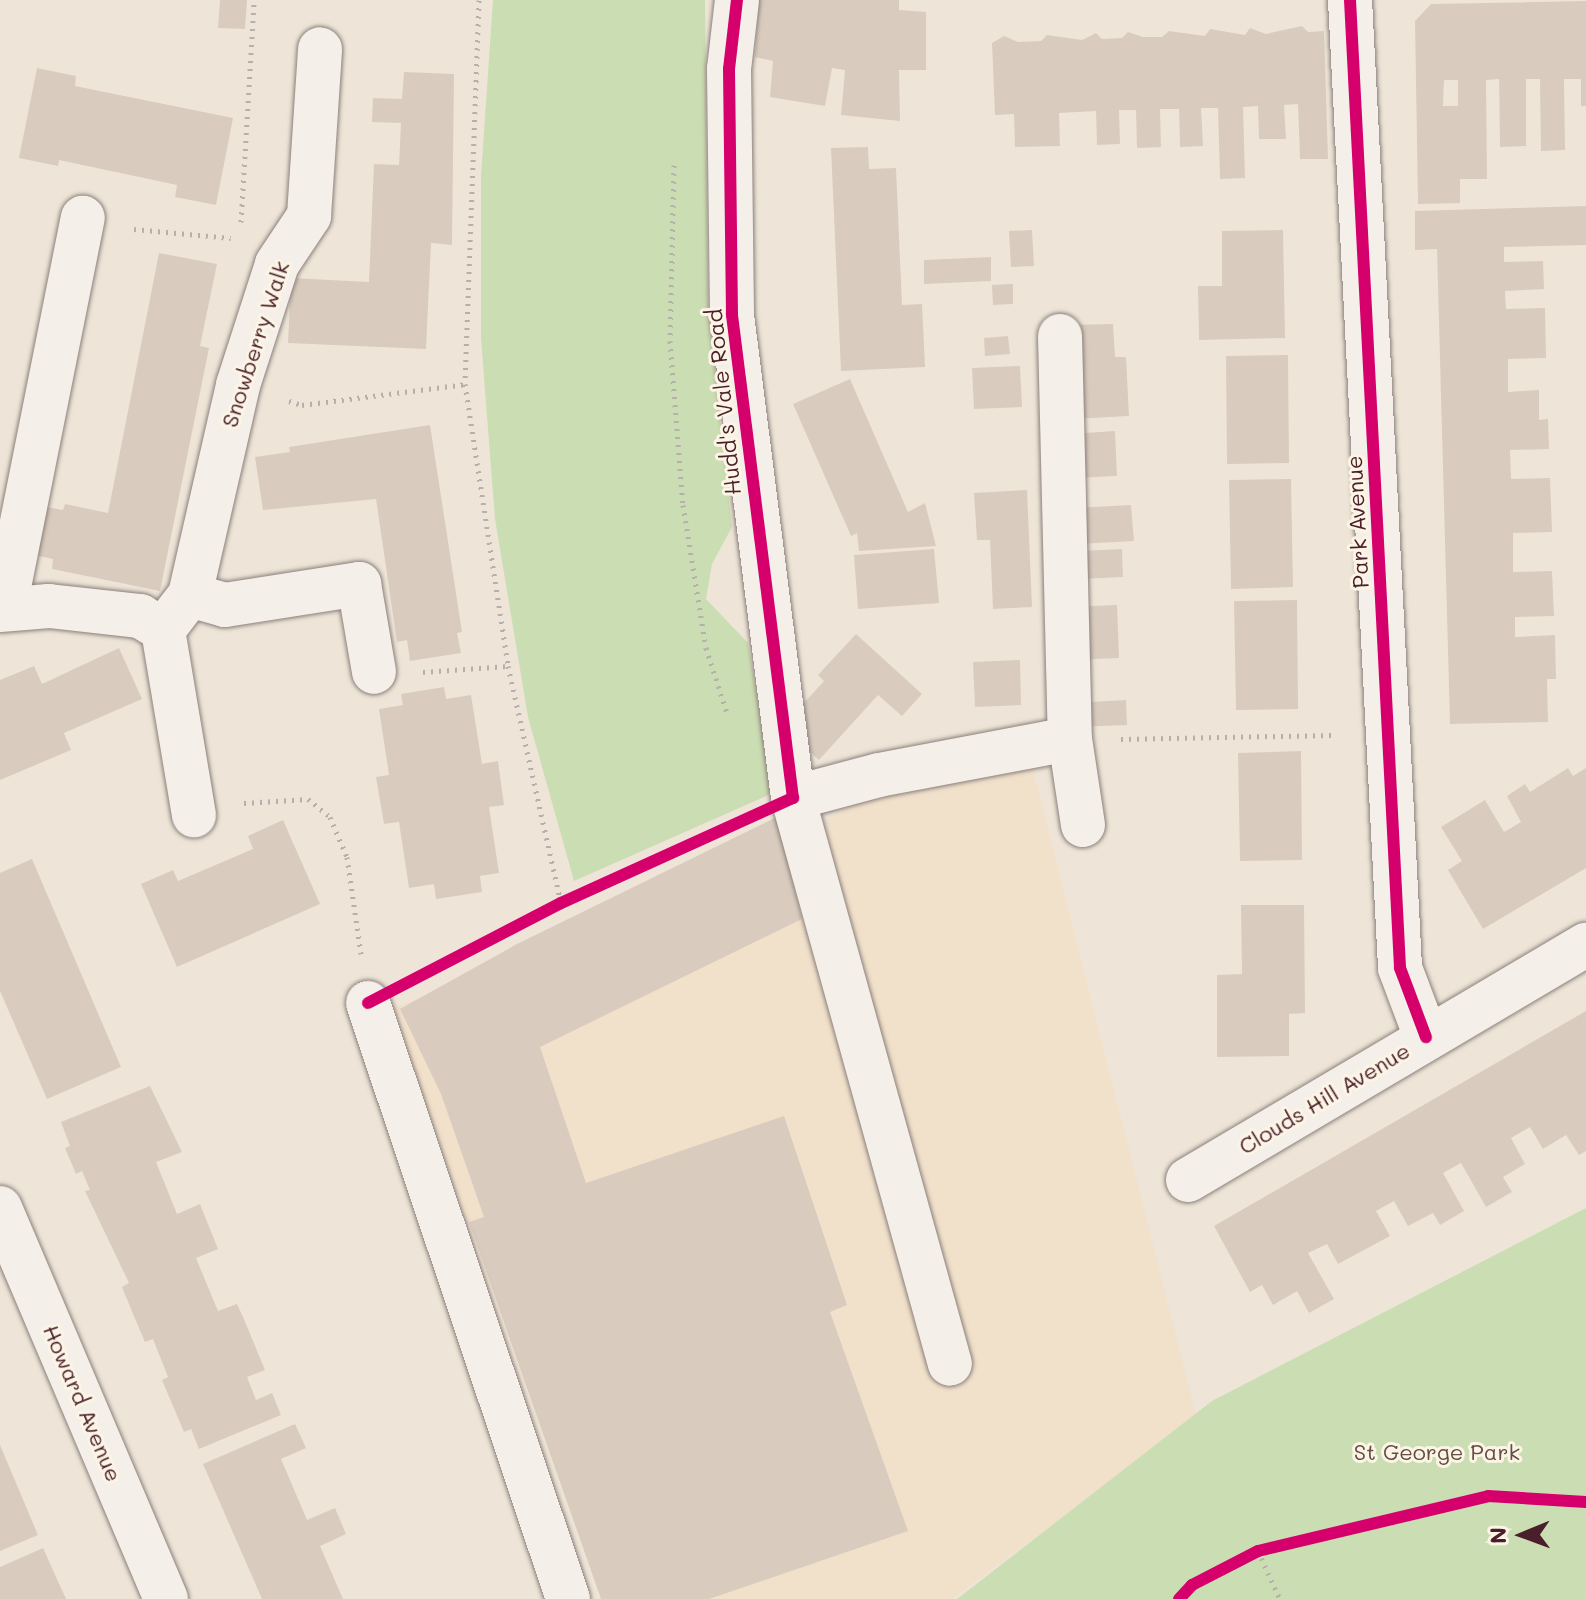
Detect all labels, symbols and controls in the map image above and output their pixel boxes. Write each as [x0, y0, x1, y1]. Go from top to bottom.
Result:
street label: Snowberry Walk [216, 258, 294, 430]
street label: Hudd's Vale Road [700, 308, 746, 496]
street label: Park Avenue [1340, 455, 1374, 589]
street label: Clouds Hill Avenue [1234, 1037, 1414, 1159]
street label: Howard Avenue [38, 1321, 128, 1485]
park label: St George Park [1354, 1439, 1520, 1465]
north arrow [1482, 1495, 1562, 1575]
text: N [1483, 1527, 1512, 1544]

